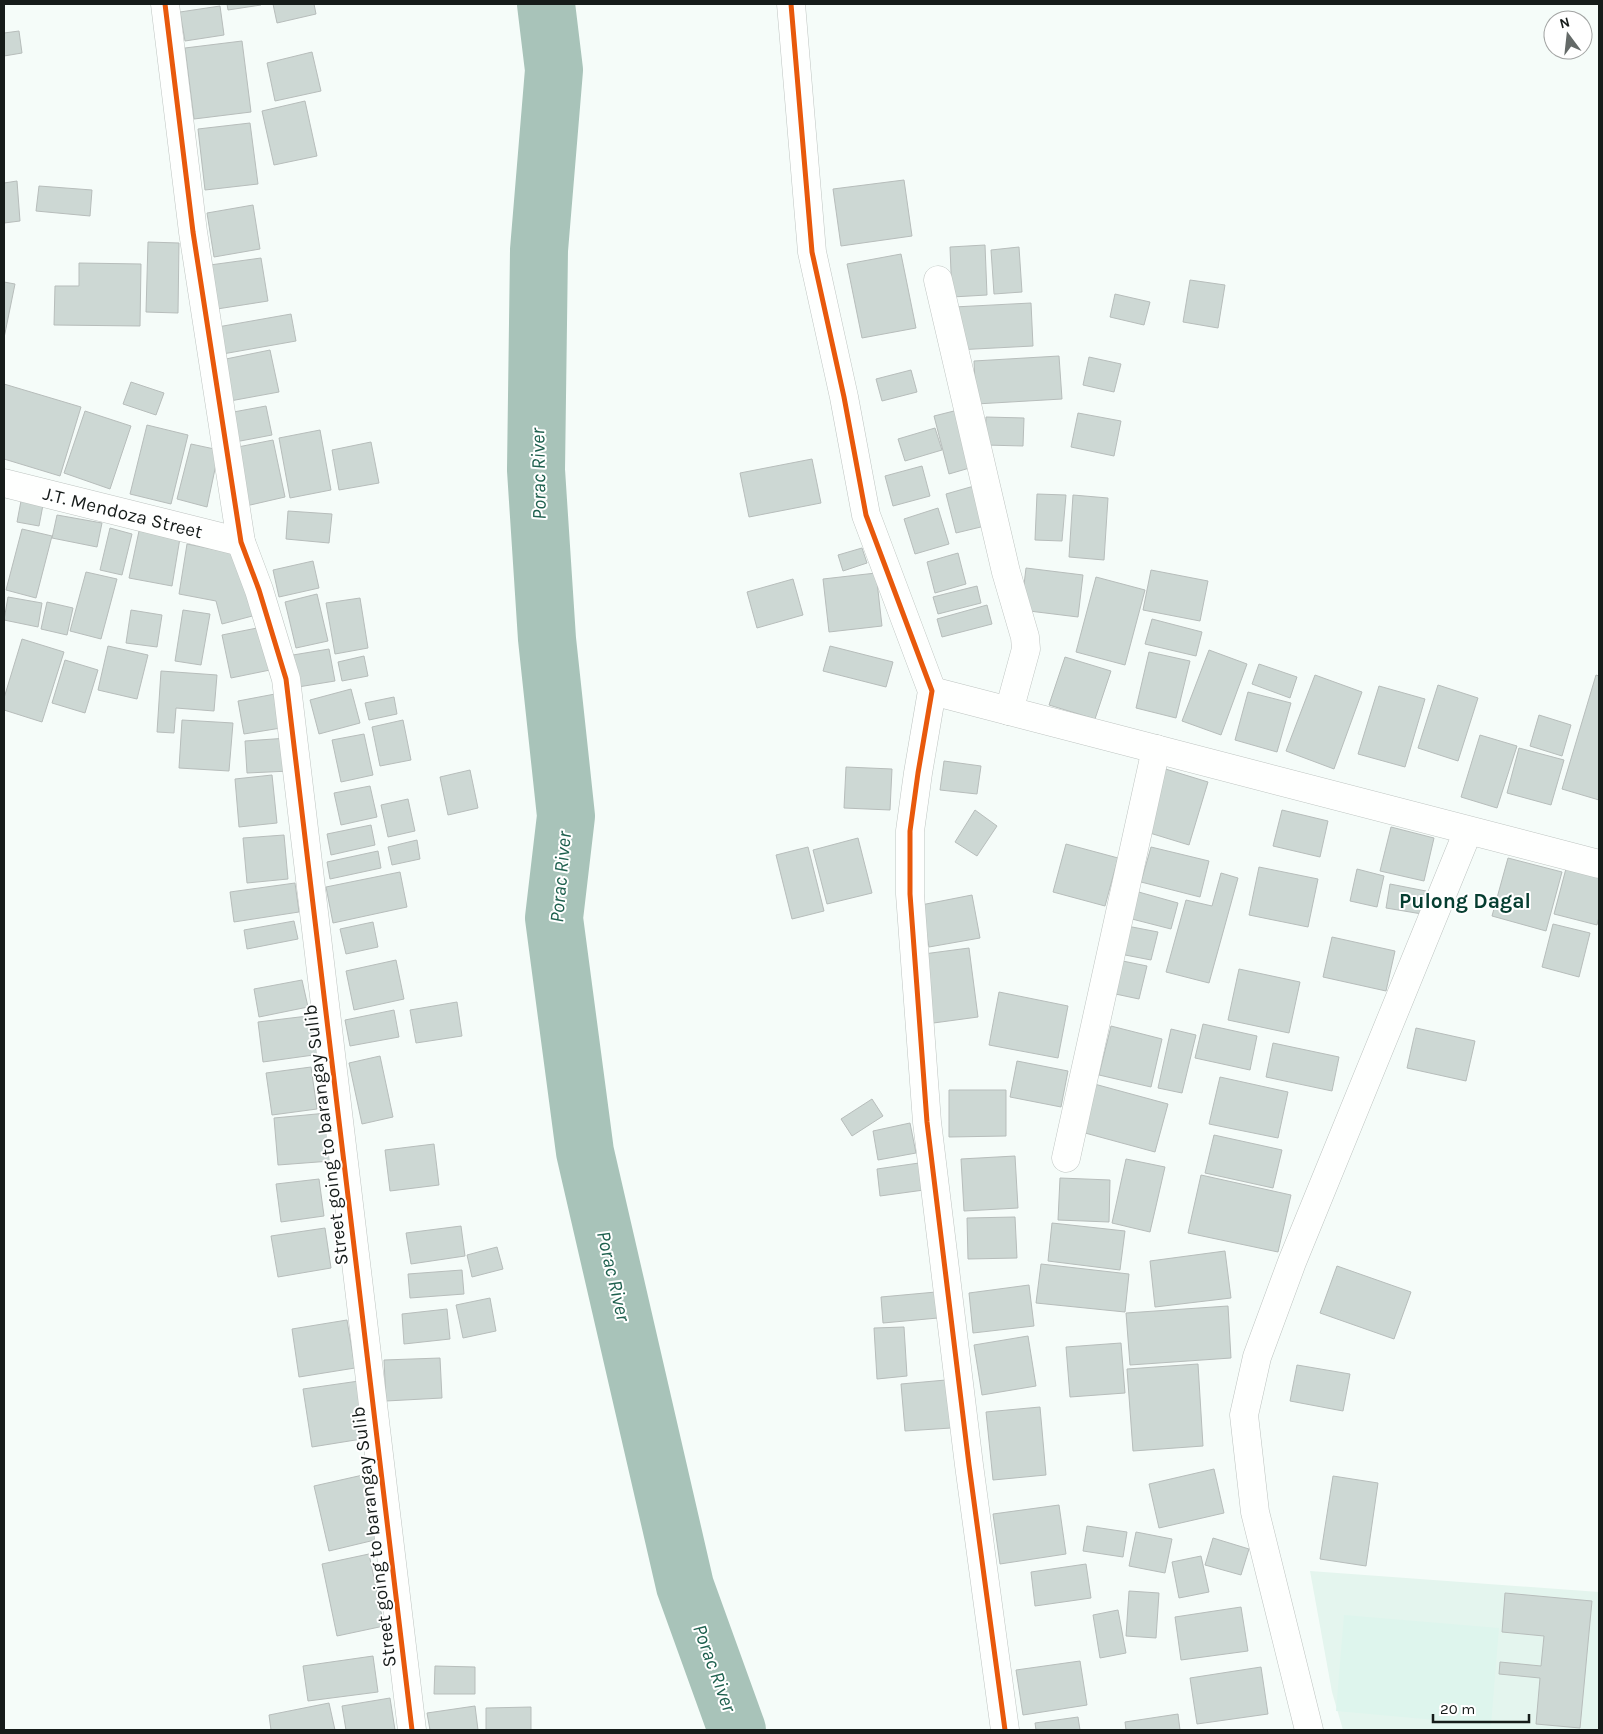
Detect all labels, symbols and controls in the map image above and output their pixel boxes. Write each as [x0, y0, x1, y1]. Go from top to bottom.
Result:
north arrow [1543, 10, 1593, 60]
text: N [1558, 13, 1572, 32]
water label: Porac River [526, 427, 551, 520]
street label: J.T. Mendoza Street [41, 483, 205, 543]
water label: Porac River [545, 829, 576, 924]
district label: Pulong Dagal [1399, 889, 1531, 913]
street label: Street going to barangay Sulib [299, 1003, 353, 1266]
water label: Porac River [592, 1229, 635, 1325]
street label: Street going to barangay Sulib [347, 1405, 401, 1668]
water label: Porac River [688, 1621, 741, 1716]
scale bar [1433, 1692, 1529, 1724]
text: 20 m [1440, 1700, 1475, 1718]

